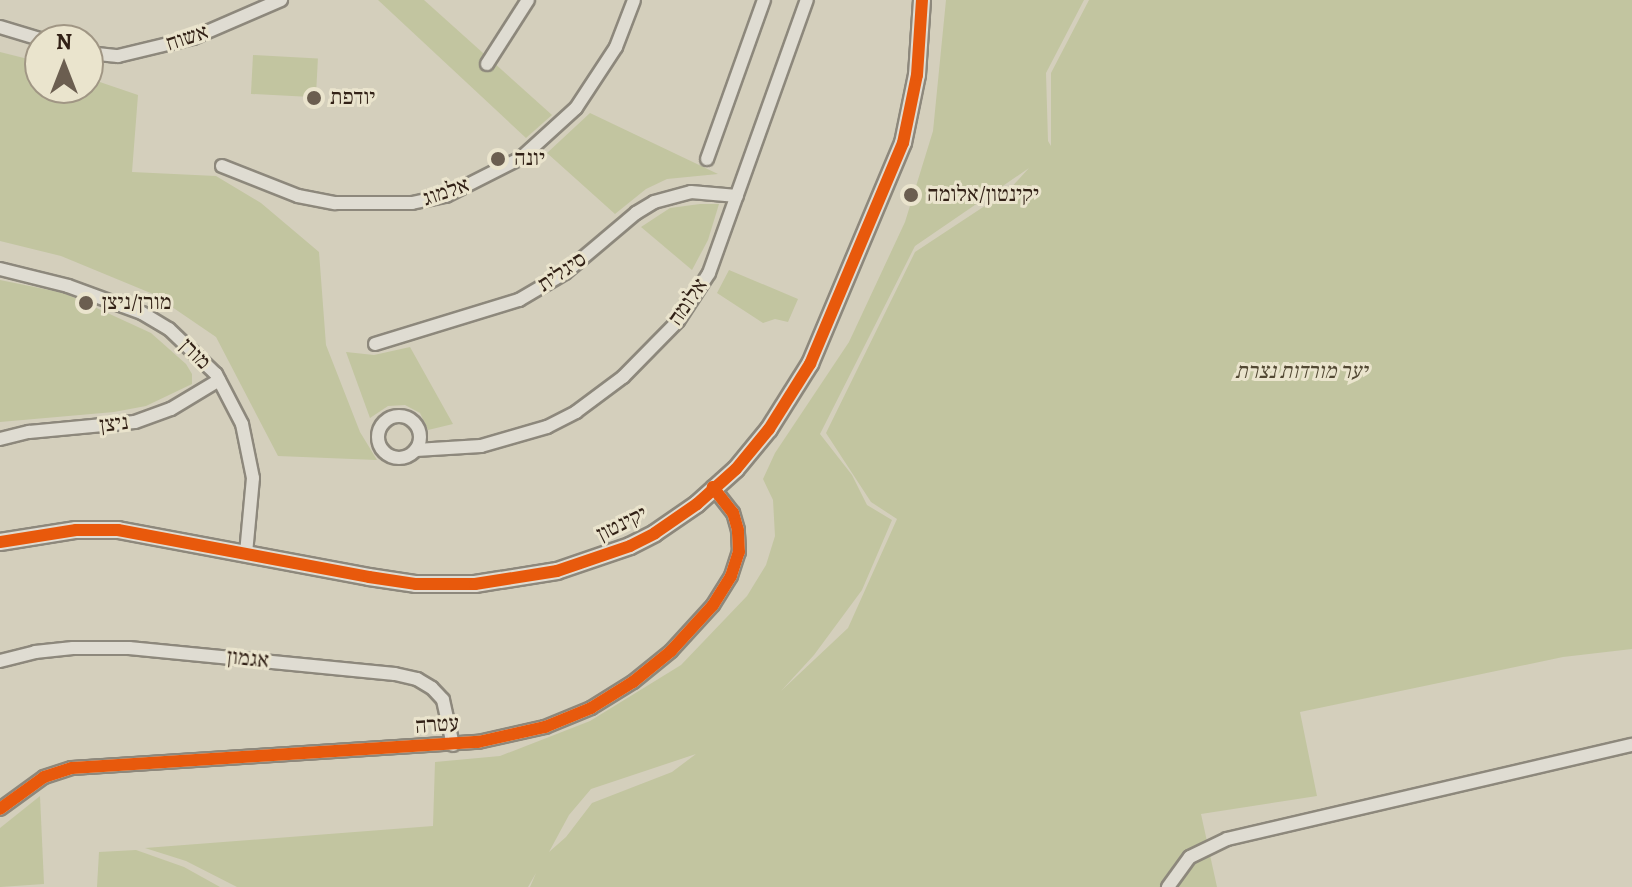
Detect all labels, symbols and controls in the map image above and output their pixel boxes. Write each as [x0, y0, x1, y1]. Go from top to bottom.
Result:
street label: אשוח [162, 19, 212, 57]
north arrow [24, 24, 104, 104]
text: N [56, 27, 72, 57]
place label: יודפת [330, 85, 375, 111]
marker: יודפת [305, 89, 323, 107]
place label: יונה [514, 146, 545, 172]
marker: יונה [489, 150, 507, 168]
street label: אלמוג [419, 172, 473, 212]
place label: יקינטון/אלומה [927, 182, 1039, 208]
marker: יקינטון/אלומה [902, 186, 920, 204]
street label: סיגלית [532, 246, 592, 298]
street label: אלומה [662, 273, 714, 331]
place label: מורן/ניצן [102, 290, 172, 316]
marker: מורן/ניצן [77, 294, 95, 312]
street label: מורן [174, 333, 216, 375]
park label: יער מורדות נצרת [1235, 359, 1367, 385]
street label: ניצן [98, 409, 130, 439]
street label: יקינטון [592, 500, 652, 548]
street label: אגמון [226, 644, 270, 674]
street label: עטרה [414, 710, 460, 740]

